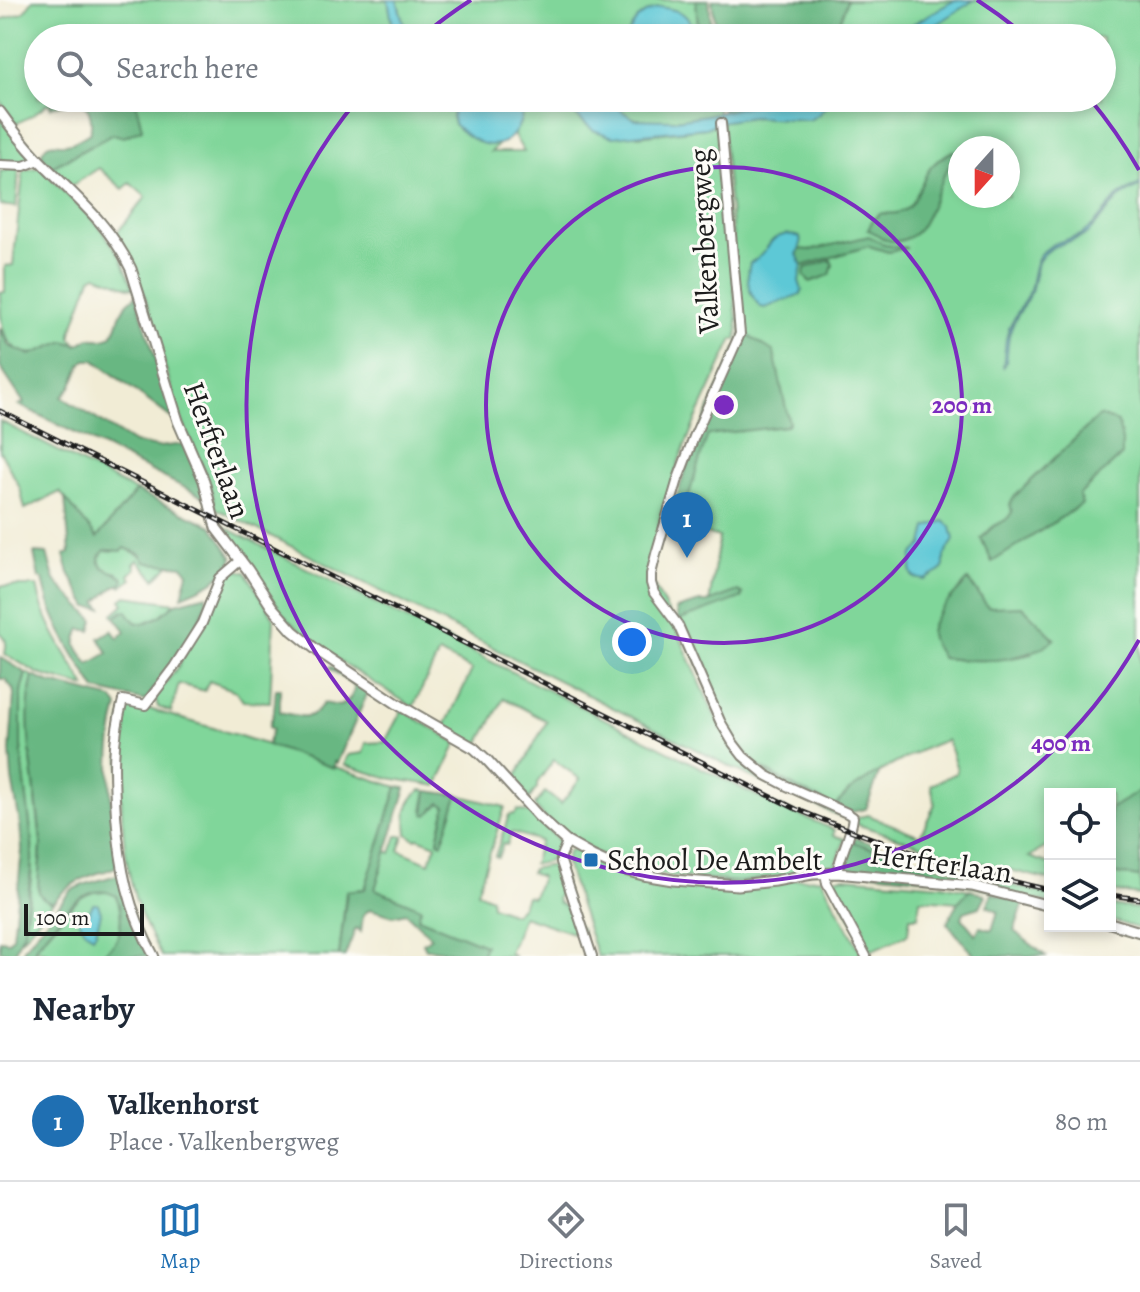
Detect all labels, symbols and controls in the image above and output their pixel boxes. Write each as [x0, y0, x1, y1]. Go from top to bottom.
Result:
search box [24, 24, 1116, 112]
icon: search [52, 46, 96, 90]
text: Search here [116, 48, 259, 88]
north arrow [948, 136, 1020, 208]
street label: Valkenbergweg [679, 147, 729, 336]
street label: Herfterlaan [174, 376, 260, 524]
text: 200 m [932, 389, 992, 421]
centre of rings [710, 391, 738, 419]
pin: 1 [661, 492, 713, 558]
your location [612, 622, 652, 662]
text: 400 m [1031, 727, 1091, 759]
map controls [1044, 788, 1116, 932]
button: locate [1044, 788, 1116, 860]
street label: Herfterlaan [867, 833, 1015, 893]
place label: School De Ambelt [607, 840, 823, 880]
marker: School De Ambelt [582, 851, 600, 869]
button: layers [1044, 860, 1116, 932]
scale bar [24, 900, 144, 936]
text: 100 m [36, 903, 90, 933]
text: Nearby [32, 985, 135, 1032]
text: Valkenhorst [108, 1084, 259, 1124]
text: 1 [53, 1104, 63, 1139]
text: 80 m [1055, 1104, 1108, 1139]
text: Place · Valkenbergweg [108, 1124, 339, 1159]
tab: Map [158, 1198, 202, 1276]
tab: Directions [519, 1198, 613, 1276]
tab: Saved [930, 1198, 982, 1276]

